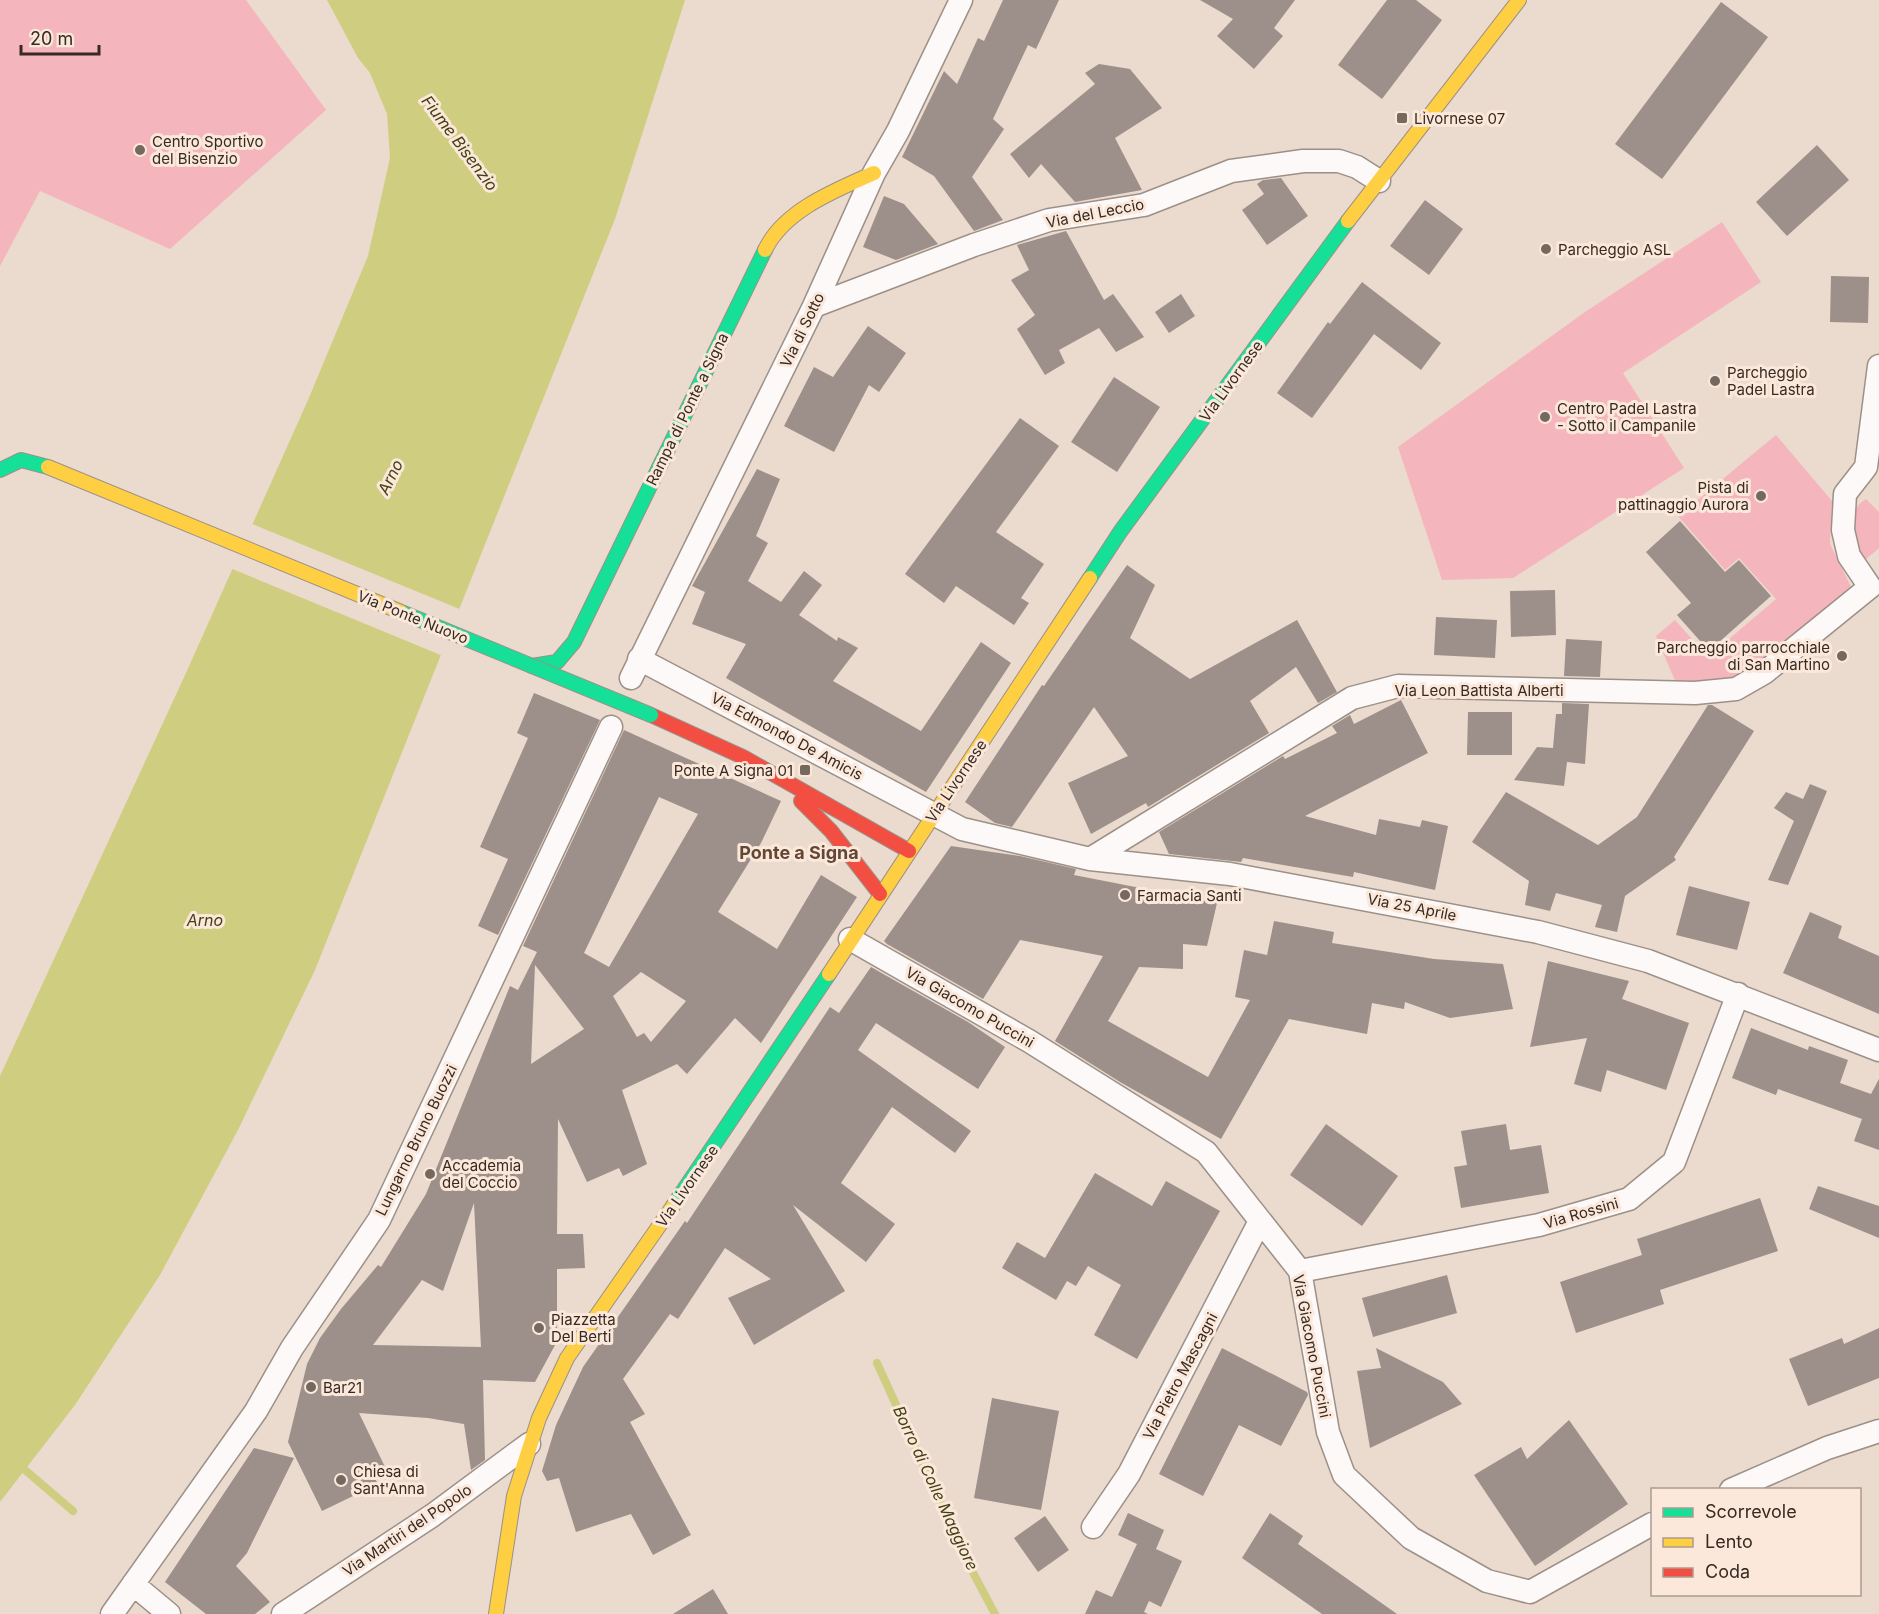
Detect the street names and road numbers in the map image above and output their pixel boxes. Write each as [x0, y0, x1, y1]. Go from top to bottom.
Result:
street label: Via del Leccio [1044, 194, 1146, 232]
street label: Via di Sotto [776, 290, 828, 370]
street label: Rampa di Ponte a Signa [642, 330, 732, 488]
street label: Via Livornese [1195, 337, 1267, 425]
street label: Via Ponte Nuovo [355, 586, 471, 648]
street label: Via Leon Battista Alberti [1394, 681, 1564, 700]
street label: Via Edmondo De Amicis [708, 688, 866, 784]
street label: Via Livornese [921, 736, 991, 826]
street label: Via 25 Aprile [1366, 889, 1458, 925]
street label: Via Giacomo Puccini [902, 962, 1038, 1052]
street label: Lungarno Bruno Buozzi [371, 1061, 461, 1219]
street label: Via Livornese [652, 1141, 722, 1231]
street label: Via Rossini [1541, 1193, 1621, 1233]
street label: Via Giacomo Puccini [1289, 1273, 1335, 1419]
street label: Via Pietro Mascagni [1139, 1309, 1221, 1443]
street label: Via Martiri del Popolo [339, 1480, 475, 1580]

